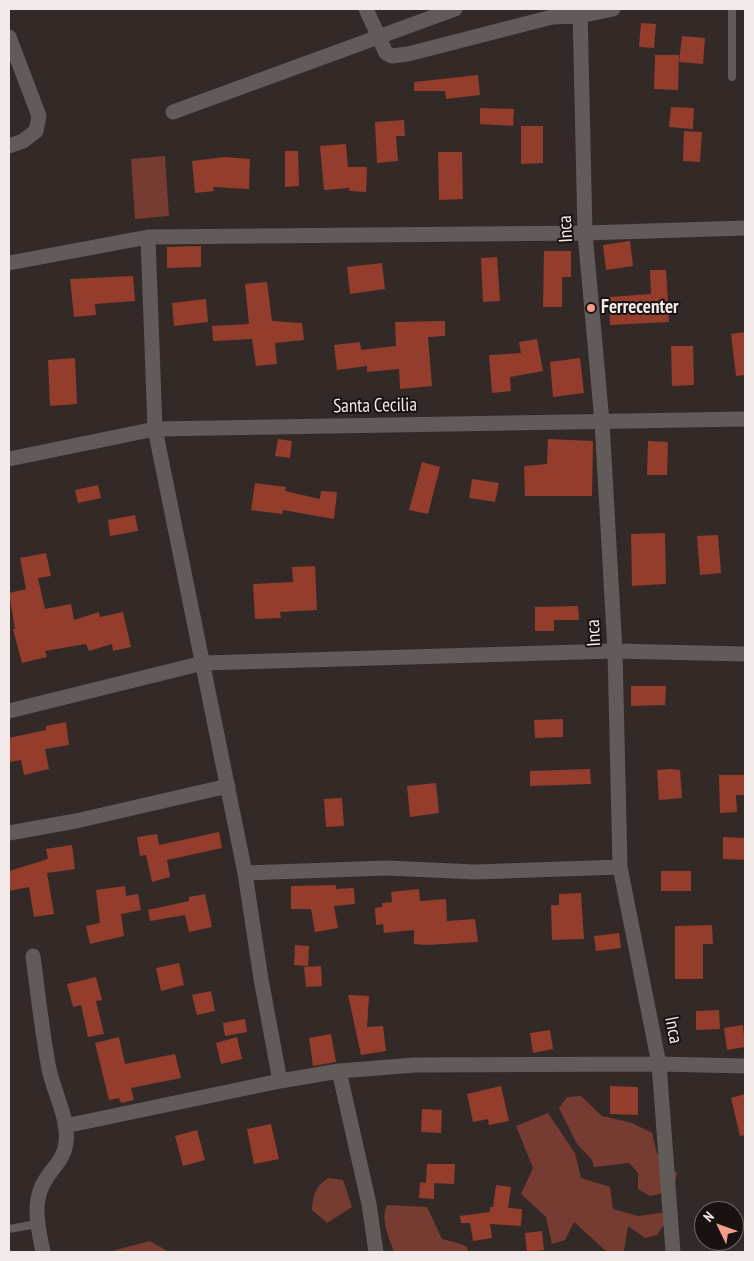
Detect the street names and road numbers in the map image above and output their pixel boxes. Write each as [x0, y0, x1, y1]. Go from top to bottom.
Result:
street label: Inca [554, 215, 578, 243]
street label: Santa Cecilia [333, 394, 417, 418]
street label: Inca [582, 619, 606, 647]
street label: Inca [659, 1015, 687, 1045]

